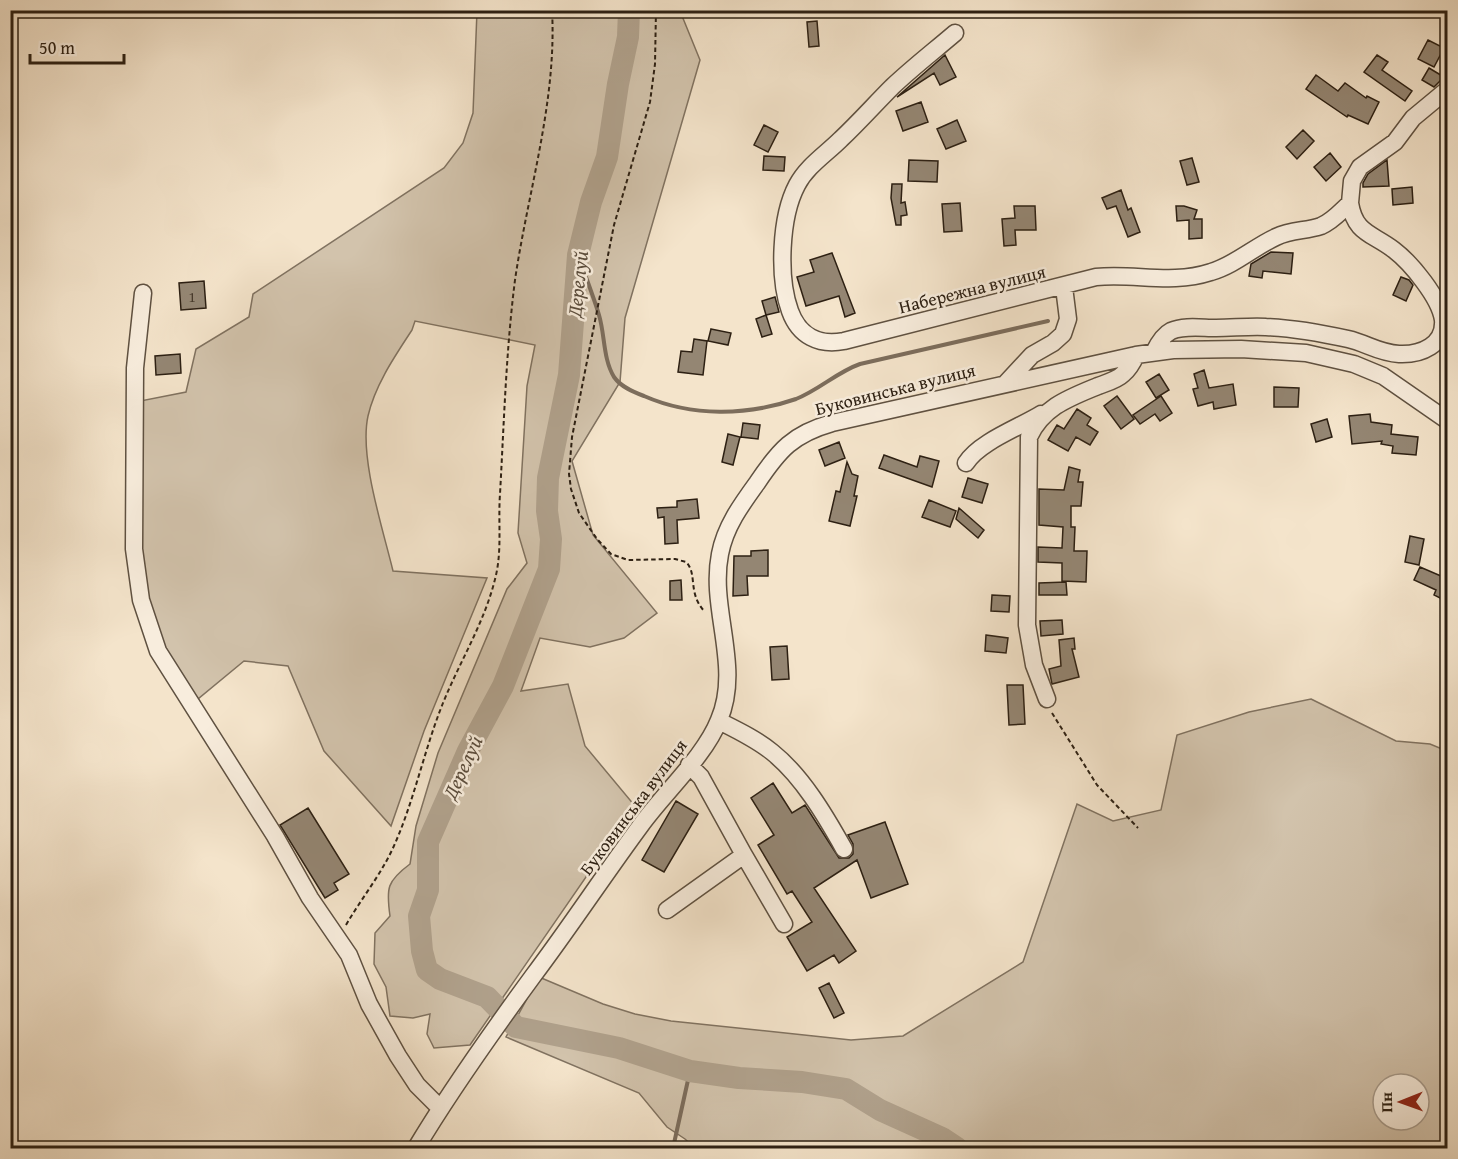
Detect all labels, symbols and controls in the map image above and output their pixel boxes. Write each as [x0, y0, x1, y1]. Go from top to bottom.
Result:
scale bar [30, 27, 124, 65]
text: 50 m [39, 34, 75, 61]
water label: Дерелуй [559, 249, 595, 320]
street label: Набережна вулиця [896, 258, 1048, 320]
house number: 1 [188, 286, 196, 307]
street label: Буковинська вулиця [812, 356, 978, 422]
water label: Дерелуй [434, 731, 489, 804]
street label: Буковинська вулиця [573, 733, 693, 881]
north arrow [1371, 1072, 1431, 1132]
text: Пн [1374, 1092, 1398, 1113]

